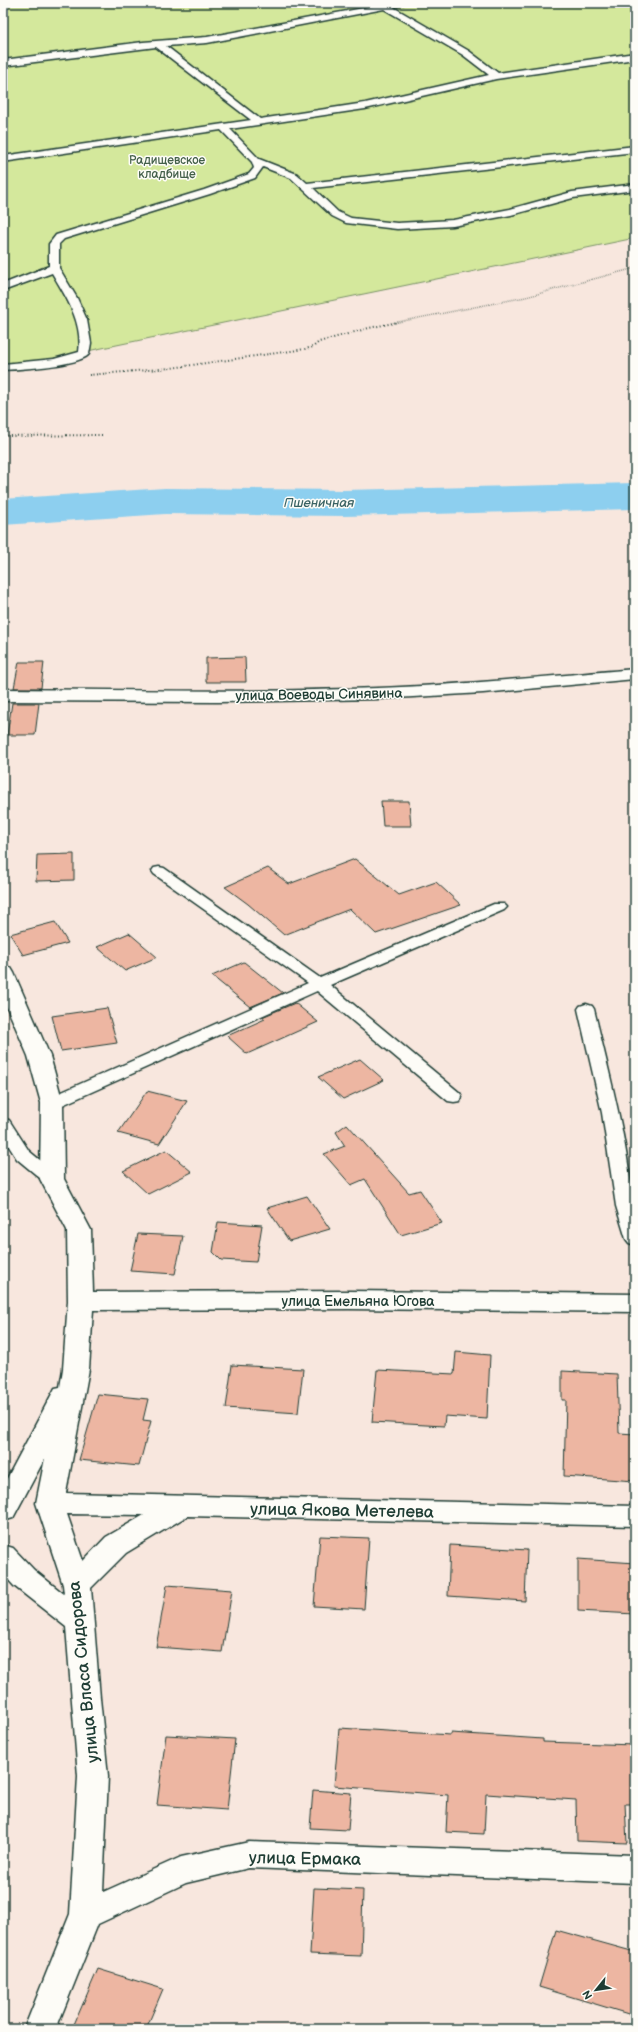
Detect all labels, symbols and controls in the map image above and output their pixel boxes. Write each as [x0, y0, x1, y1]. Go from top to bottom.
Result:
park label: Радищевское кладбище [129, 153, 206, 182]
water label: Пшеничная [284, 495, 355, 511]
street label: улица Воеводы Синявина [235, 685, 404, 704]
street label: улица Емельяна Югова [281, 1293, 435, 1310]
street label: улица Якова Метелева [250, 1499, 434, 1523]
street label: улица Власа Сидорова [64, 1580, 103, 1764]
street label: улица Ермака [249, 1848, 361, 1870]
north arrow [576, 1970, 616, 2010]
text: N [580, 1988, 595, 2002]

